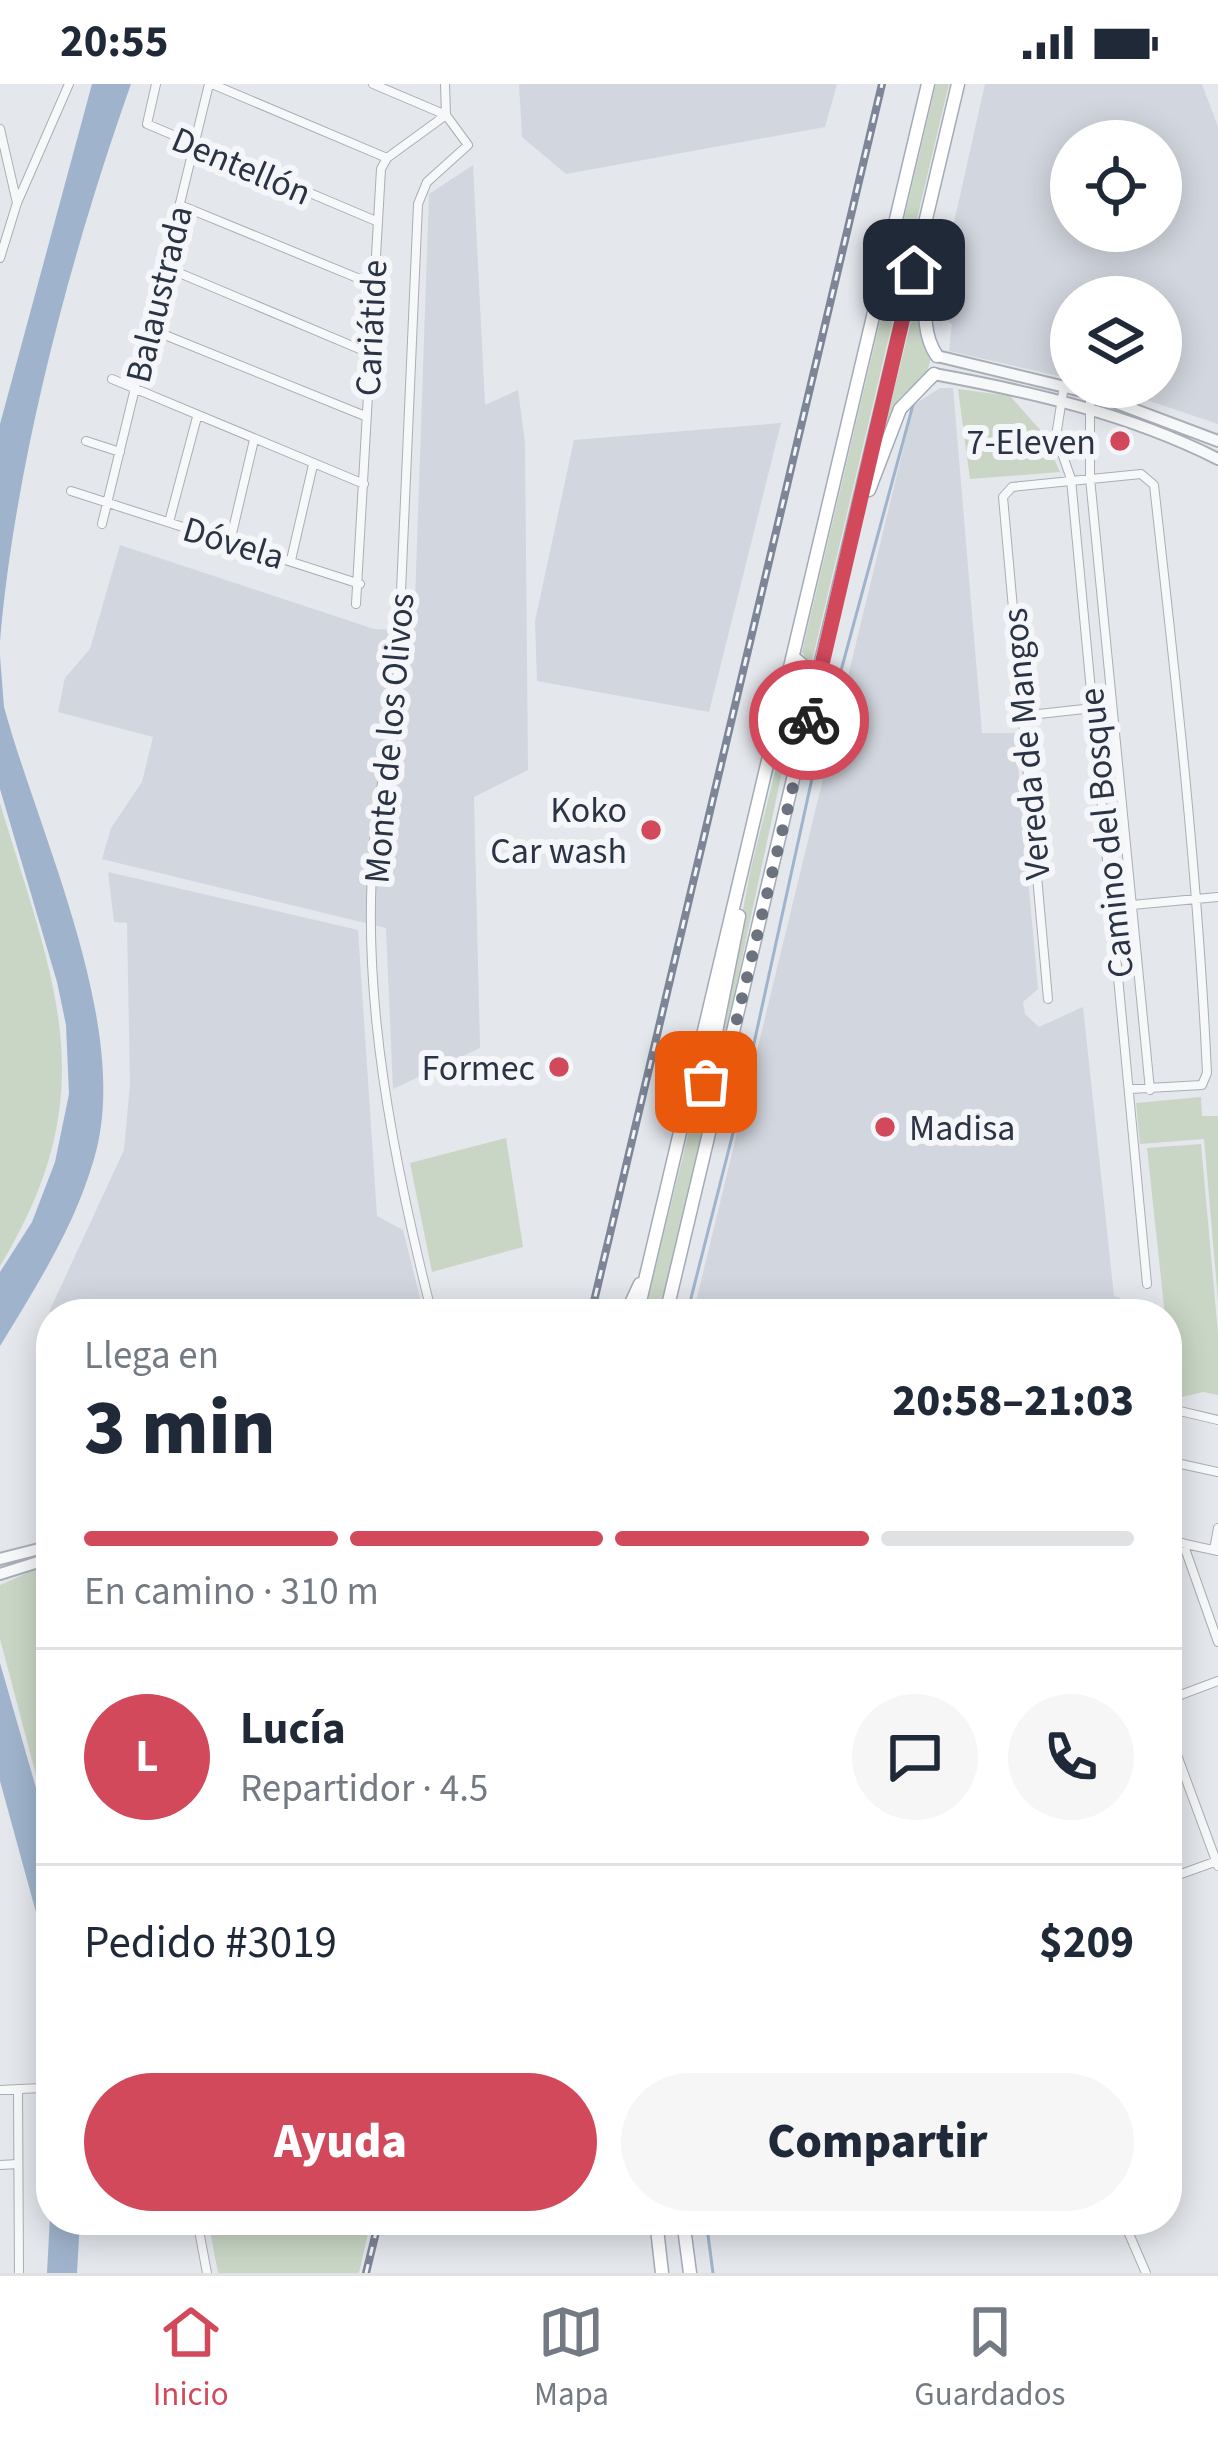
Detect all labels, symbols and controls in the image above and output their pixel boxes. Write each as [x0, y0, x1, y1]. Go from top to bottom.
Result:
text: 20:55 [60, 10, 169, 74]
street label: Dentellón [164, 114, 319, 219]
map controls [1050, 120, 1182, 408]
button: locate [1050, 120, 1182, 252]
street label: Balaustrada [113, 201, 206, 388]
pin [863, 219, 965, 321]
icon: home [881, 237, 947, 303]
street label: Cariátide [342, 259, 401, 398]
button: layers [1050, 276, 1182, 408]
place label: 7-Eleven [966, 417, 1096, 468]
marker: 7-Eleven [1107, 428, 1133, 454]
street label: Dóvela [177, 504, 290, 583]
street label: Monte de los Olivos [351, 591, 428, 885]
street label: Vereda de Mangos [989, 606, 1064, 882]
courier [749, 660, 869, 780]
street label: Camino del Bosque [1066, 685, 1147, 980]
icon: bike [776, 687, 842, 753]
place label: Koko Car wash [490, 785, 627, 877]
marker: Koko Car wash [638, 817, 664, 843]
pin [655, 1031, 757, 1133]
place label: Formec [422, 1043, 535, 1094]
icon: bag [673, 1049, 739, 1115]
marker: Formec [546, 1054, 572, 1080]
place label: Madisa [909, 1103, 1015, 1154]
marker: Madisa [872, 1114, 898, 1140]
text: Llega en [84, 1328, 219, 1384]
text: 20:58–21:03 [892, 1369, 1134, 1433]
text: 3 min [84, 1373, 276, 1484]
text: En camino · 310 m [84, 1564, 379, 1620]
button: chat [852, 1694, 978, 1820]
button: phone [1008, 1694, 1134, 1820]
text: Lucía [240, 1697, 346, 1761]
text: L [135, 1725, 159, 1789]
text: Repartidor · 4.5 [240, 1761, 488, 1817]
text: Pedido #3019 [84, 1911, 337, 1975]
text: $209 [1039, 1911, 1134, 1975]
button: Ayuda [84, 2073, 597, 2211]
button: Compartir [621, 2073, 1134, 2211]
tab: Inicio [153, 2299, 229, 2418]
tab: Mapa [534, 2299, 609, 2418]
tab: Guardados [914, 2299, 1065, 2418]

